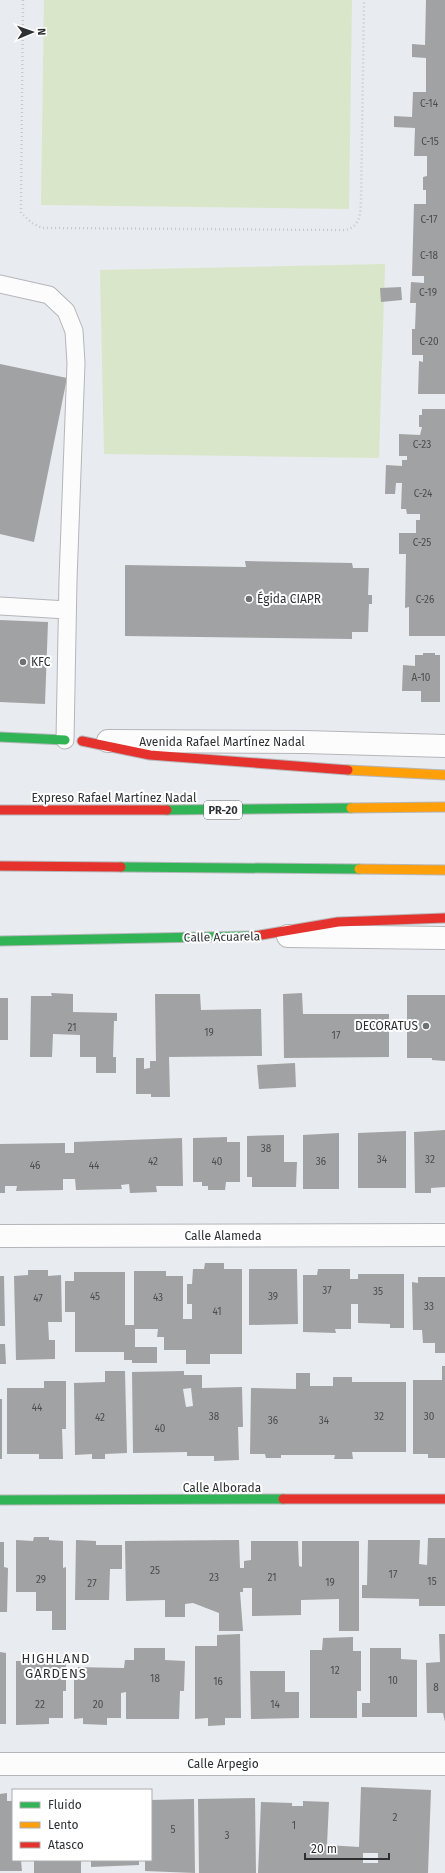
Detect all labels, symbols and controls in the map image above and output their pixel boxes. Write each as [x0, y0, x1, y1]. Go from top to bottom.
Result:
north arrow [12, 12, 52, 52]
text: N [35, 28, 48, 36]
house number: C-14 [420, 98, 439, 110]
house number: C-15 [421, 136, 439, 148]
house number: C-17 [420, 214, 438, 226]
house number: C-18 [420, 250, 439, 262]
house number: C-19 [419, 287, 437, 299]
house number: C-20 [420, 336, 439, 348]
house number: C-23 [413, 439, 431, 451]
house number: C-24 [414, 488, 433, 500]
house number: C-25 [413, 537, 431, 549]
place label: Égida CIAPR [257, 591, 321, 606]
marker: Égida CIAPR [244, 594, 254, 604]
house number: C-26 [416, 594, 434, 606]
place label: KFC [31, 655, 51, 669]
marker: KFC [18, 657, 28, 667]
house number: A-10 [412, 672, 431, 684]
street label: Avenida Rafael Martínez Nadal [139, 735, 305, 749]
street label: Expreso Rafael Martínez Nadal [31, 791, 197, 805]
road number: PR-20 [204, 801, 242, 819]
street label: Calle Acuarela [184, 929, 260, 945]
place label: DECORATUS [355, 1019, 418, 1033]
marker: DECORATUS [421, 1021, 431, 1031]
house number: 21 [67, 1022, 77, 1034]
house number: 19 [204, 1027, 214, 1039]
house number: 17 [332, 1030, 341, 1042]
house number: 38 [261, 1143, 272, 1155]
house number: 34 [377, 1154, 388, 1166]
house number: 32 [425, 1154, 435, 1166]
house number: 42 [148, 1156, 158, 1168]
house number: 40 [212, 1156, 223, 1168]
house number: 36 [316, 1156, 326, 1168]
house number: 46 [30, 1160, 40, 1172]
house number: 44 [89, 1160, 100, 1172]
street label: Calle Alameda [184, 1229, 262, 1243]
house number: 37 [322, 1285, 332, 1297]
house number: 35 [373, 1286, 383, 1298]
house number: 45 [90, 1291, 100, 1303]
house number: 39 [268, 1291, 278, 1303]
house number: 43 [153, 1292, 163, 1304]
house number: 47 [33, 1293, 43, 1305]
house number: 33 [424, 1301, 434, 1313]
house number: 41 [212, 1306, 222, 1318]
house number: 44 [32, 1402, 43, 1414]
house number: 38 [209, 1411, 220, 1423]
house number: 32 [374, 1411, 384, 1423]
house number: 30 [424, 1411, 435, 1423]
house number: 42 [95, 1412, 105, 1424]
house number: 36 [268, 1415, 278, 1427]
house number: 34 [319, 1415, 330, 1427]
house number: 40 [155, 1423, 166, 1435]
street label: Calle Alborada [183, 1481, 261, 1495]
house number: 25 [150, 1565, 160, 1577]
house number: 17 [389, 1569, 398, 1581]
house number: 23 [209, 1572, 219, 1584]
house number: 21 [267, 1572, 277, 1584]
house number: 29 [36, 1574, 46, 1586]
house number: 15 [427, 1576, 437, 1588]
house number: 19 [325, 1577, 335, 1589]
house number: 27 [87, 1578, 97, 1590]
district label: HIGHLAND GARDENS [22, 1651, 90, 1681]
house number: 12 [330, 1665, 340, 1677]
house number: 18 [150, 1673, 160, 1685]
house number: 10 [388, 1675, 398, 1687]
house number: 16 [213, 1676, 223, 1688]
house number: 8 [433, 1682, 439, 1694]
house number: 22 [35, 1699, 45, 1711]
house number: 20 [93, 1699, 104, 1711]
house number: 14 [270, 1699, 281, 1711]
street label: Calle Arpegio [187, 1757, 259, 1771]
legend [12, 1789, 152, 1861]
text: Fluido [48, 1798, 82, 1812]
house number: 2 [393, 1812, 398, 1824]
text: Lento [48, 1818, 78, 1832]
house number: 1 [292, 1820, 296, 1832]
house number: 5 [170, 1824, 176, 1836]
house number: 3 [225, 1830, 230, 1842]
scale bar [305, 1835, 389, 1861]
text: Atasco [48, 1838, 84, 1852]
text: 20 m [311, 1842, 337, 1856]

